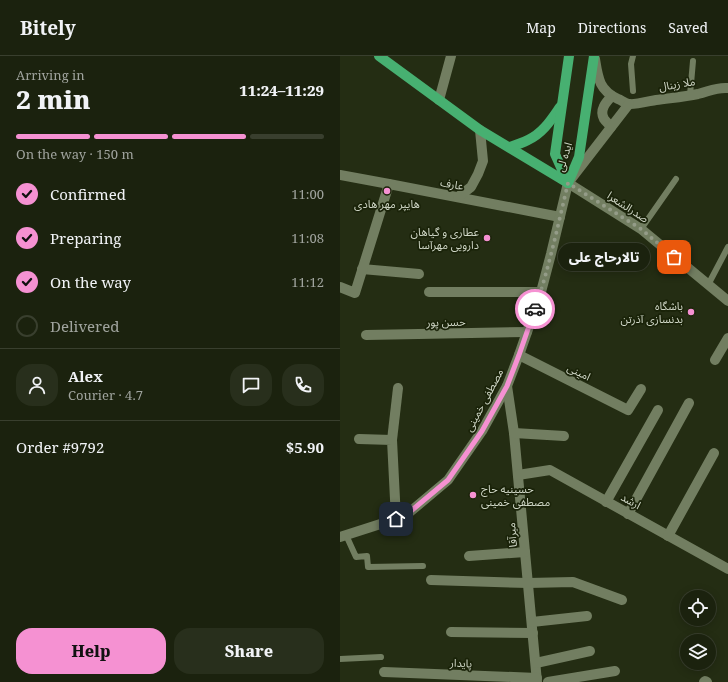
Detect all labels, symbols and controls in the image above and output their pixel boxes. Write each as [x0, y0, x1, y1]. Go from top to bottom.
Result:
text: Bitely [20, 15, 76, 41]
text: Map [526, 18, 556, 37]
text: Directions [578, 18, 646, 37]
text: Saved [668, 18, 708, 37]
text: Arriving in [16, 66, 85, 84]
street label: ملا زینال [658, 73, 697, 94]
text: 11:24–11:29 [239, 80, 324, 100]
text: 2 min [16, 81, 91, 117]
street label: ایده لى [552, 140, 575, 173]
text: On the way · 150 m [16, 145, 134, 163]
street label: عارف [439, 174, 465, 193]
icon: check [16, 183, 38, 205]
text: Confirmed [50, 184, 126, 204]
text: 11:00 [291, 185, 324, 203]
marker: هایپر مهر هادی [382, 186, 392, 196]
street label: صدرالشعرا [605, 188, 652, 226]
place label: هایپر مهر هادی [354, 196, 420, 212]
place label: عطاری و گیاهان دارویی مهرآسا [411, 224, 479, 252]
icon: check [16, 227, 38, 249]
text: Preparing [50, 228, 121, 248]
text: 11:08 [291, 229, 324, 247]
marker: عطاری و گیاهان دارویی مهرآسا [482, 233, 492, 243]
pin [657, 240, 691, 274]
callout: تالارحاج علی [558, 243, 650, 271]
icon: bag [663, 246, 685, 268]
text: تالارحاج علی [569, 248, 639, 266]
icon: check [16, 271, 38, 293]
text: On the way [50, 272, 131, 292]
text: 11:12 [291, 273, 324, 291]
courier [515, 289, 555, 329]
icon: car [524, 298, 546, 320]
place label: باشگاه بدنسازی آذرتن [621, 298, 683, 326]
marker: باشگاه بدنسازی آذرتن [686, 307, 696, 317]
street label: حسن پور [425, 314, 466, 330]
text: Delivered [50, 316, 119, 336]
street label: امینی [565, 359, 593, 384]
button: person [16, 364, 58, 406]
button: chat [230, 364, 272, 406]
button: phone [282, 364, 324, 406]
street label: مصطفی خمینی [461, 365, 507, 434]
text: Alex [68, 366, 103, 386]
text: Courier · 4.7 [68, 386, 143, 404]
text: Order #9792 [16, 437, 104, 457]
text: $5.90 [286, 437, 324, 457]
place label: حسینیه حاج مصطفی خمینی [481, 481, 550, 509]
street label: ارشد [619, 489, 644, 512]
marker: حسینیه حاج مصطفی خمینی [468, 490, 478, 500]
pin [379, 502, 413, 536]
icon: home [385, 508, 407, 530]
street label: میرآقا [503, 522, 520, 548]
map controls [680, 590, 716, 670]
button: locate [680, 590, 716, 626]
button: Help [16, 628, 166, 674]
button: Share [174, 628, 324, 674]
button: layers [680, 634, 716, 670]
street label: پایدار [449, 655, 472, 671]

